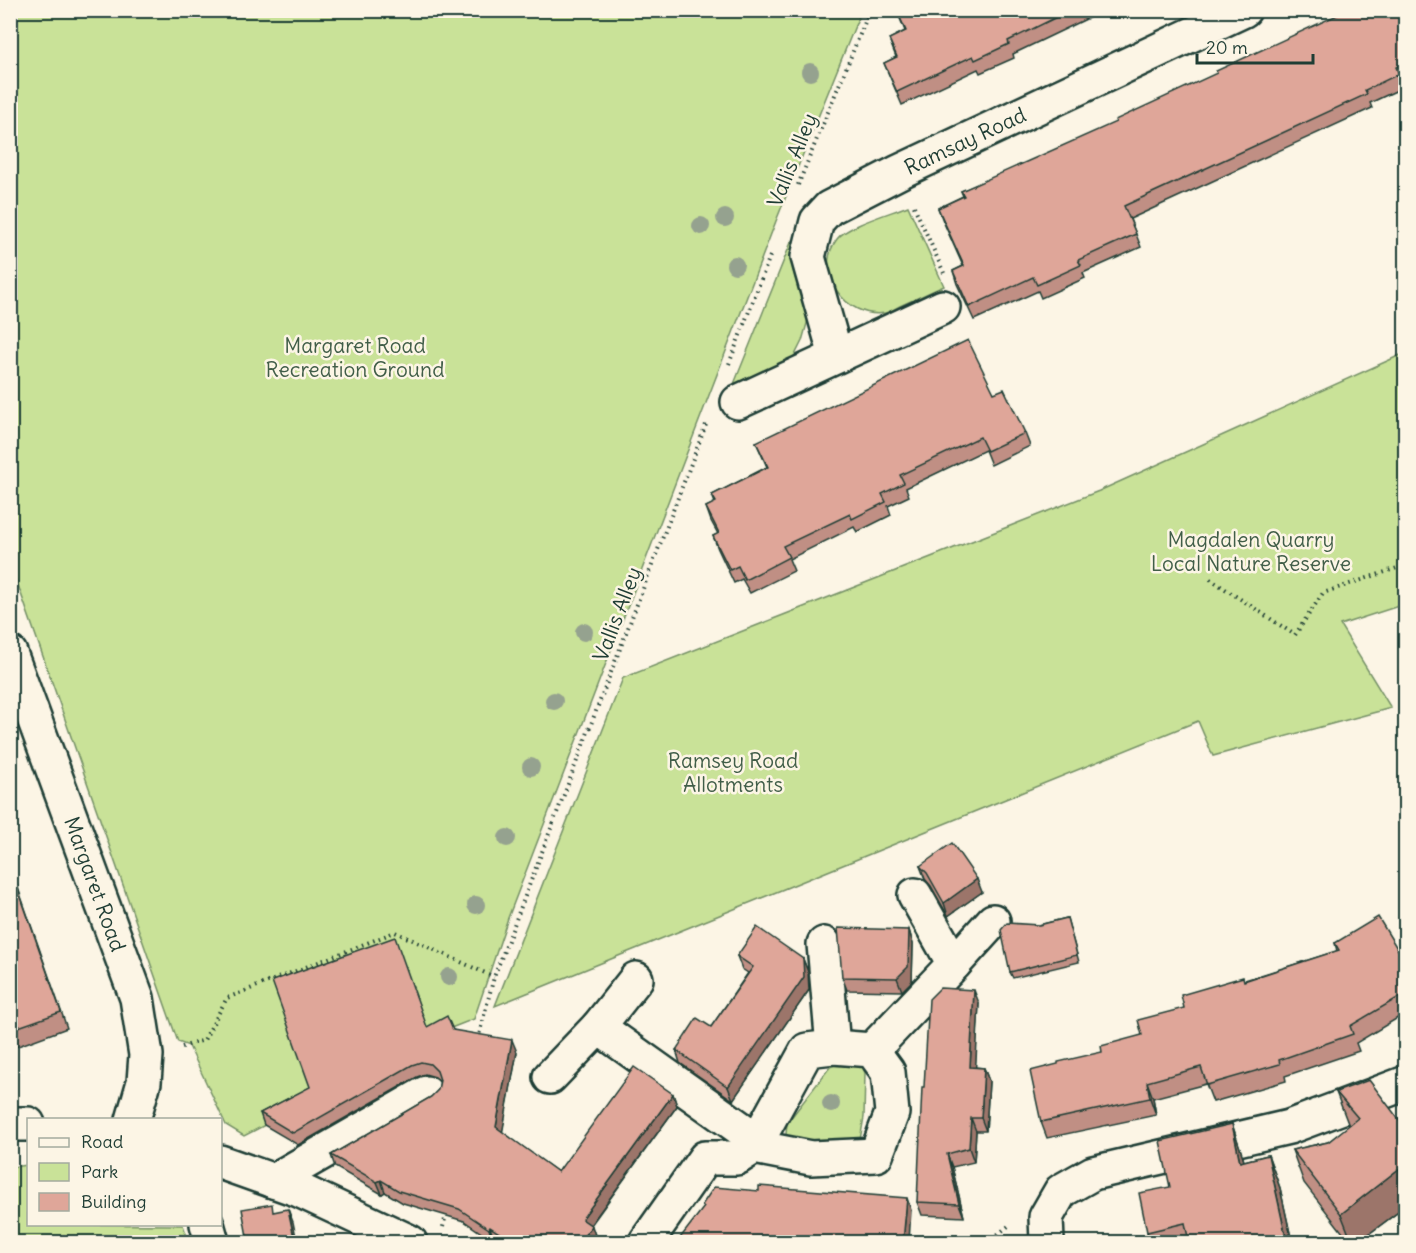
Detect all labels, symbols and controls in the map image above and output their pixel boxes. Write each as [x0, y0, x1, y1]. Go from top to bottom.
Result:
scale bar [1197, 27, 1312, 65]
text: 20 m [1206, 36, 1248, 59]
street label: Ramsay Road [900, 101, 1030, 181]
street label: Vallis Alley [761, 109, 823, 211]
park label: Margaret Road Recreation Ground [265, 332, 445, 383]
park label: Magdalen Quarry Local Nature Reserve [1151, 526, 1351, 577]
street label: Vallis Alley [587, 563, 647, 665]
park label: Ramsey Road Allotments [668, 747, 798, 798]
street label: Margaret Road [58, 813, 132, 955]
legend [27, 1118, 222, 1226]
text: Road [81, 1130, 124, 1153]
text: Park [81, 1160, 118, 1183]
text: Building [81, 1190, 146, 1213]

